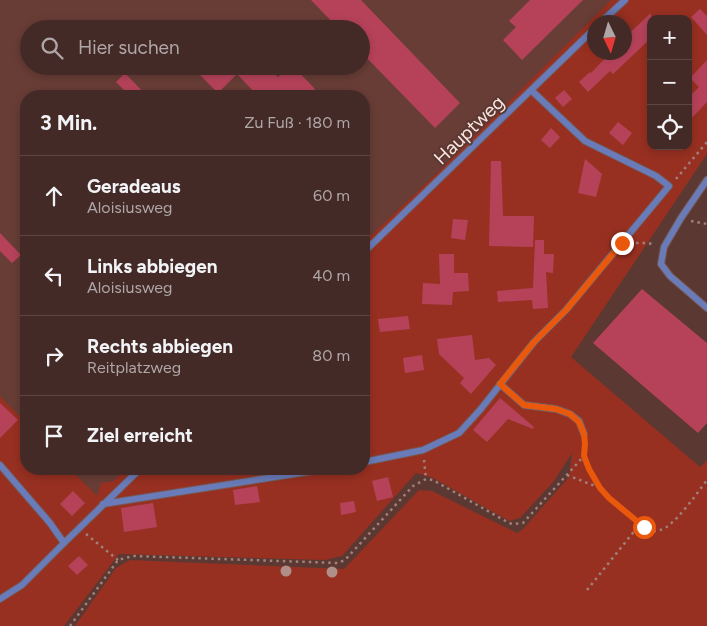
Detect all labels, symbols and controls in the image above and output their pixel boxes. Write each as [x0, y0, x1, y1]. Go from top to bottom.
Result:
north arrow [587, 15, 632, 60]
map controls [647, 15, 692, 150]
button: + [647, 15, 692, 60]
search box [20, 20, 370, 75]
icon: search [38, 34, 66, 62]
text: Hier suchen [78, 36, 179, 59]
button: − [647, 60, 692, 105]
street label: Hauptweg [429, 91, 509, 169]
button: locate [647, 105, 692, 150]
text: 3 Min. [40, 110, 97, 135]
text: Zu Fuß · 180 m [244, 113, 350, 132]
text: Geradeaus [87, 175, 181, 198]
icon: ahead [40, 182, 68, 210]
text: 60 m [313, 186, 350, 205]
text: Aloisiusweg [87, 198, 172, 217]
route end [611, 232, 634, 255]
text: Links abbiegen [87, 255, 218, 278]
icon: left [40, 262, 68, 290]
text: 40 m [312, 266, 350, 285]
text: Aloisiusweg [87, 278, 172, 297]
text: Rechts abbiegen [87, 335, 233, 358]
icon: right [40, 342, 68, 370]
text: 80 m [312, 346, 350, 365]
text: Reitplatzweg [87, 358, 181, 377]
icon: arrive [40, 422, 68, 450]
text: Ziel erreicht [87, 424, 193, 447]
route start [633, 516, 656, 539]

